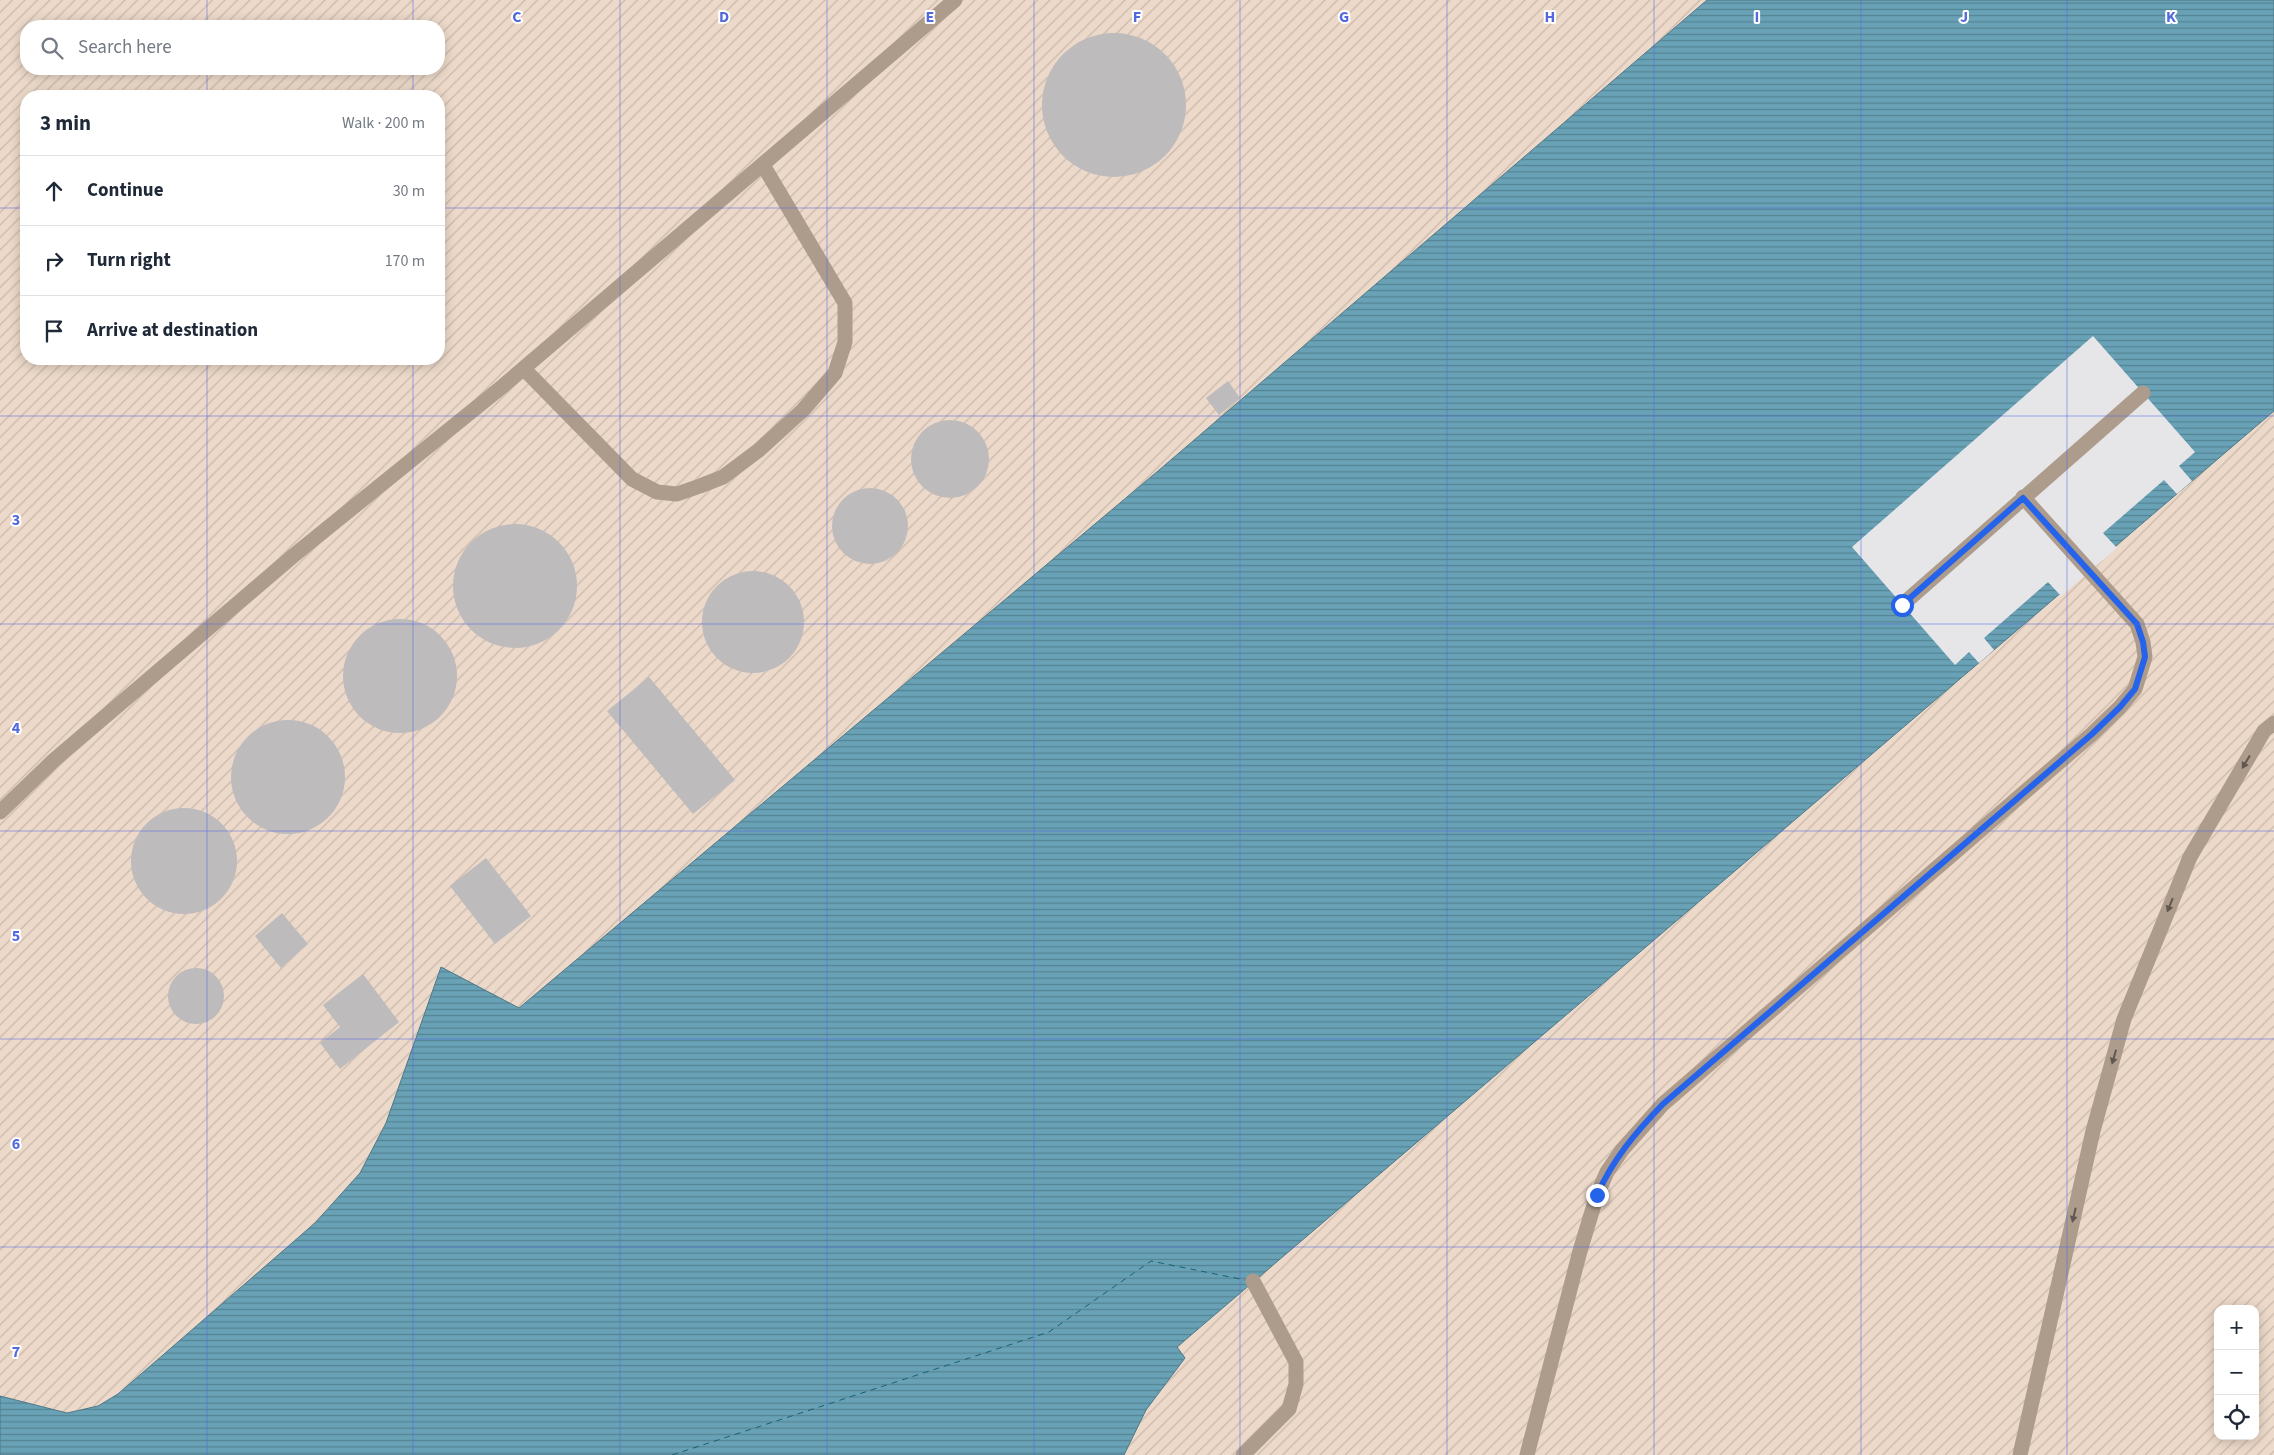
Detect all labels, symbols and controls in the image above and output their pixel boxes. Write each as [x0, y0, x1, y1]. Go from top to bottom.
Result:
text: C [512, 6, 522, 28]
text: D [719, 6, 729, 28]
text: E [926, 6, 934, 28]
text: F [1133, 6, 1141, 28]
text: G [1339, 6, 1349, 28]
text: H [1545, 6, 1555, 28]
text: I [1755, 6, 1759, 28]
text: J [1960, 6, 1968, 28]
text: K [2166, 6, 2176, 28]
search box [20, 20, 445, 75]
icon: search [38, 34, 66, 62]
text: Search here [78, 34, 172, 61]
text: 3 min [40, 108, 91, 138]
text: Walk · 200 m [342, 112, 425, 134]
icon: ahead [40, 177, 68, 205]
text: Continue [87, 177, 164, 204]
text: 30 m [393, 180, 425, 202]
icon: right [40, 247, 68, 275]
text: Turn right [87, 247, 171, 274]
text: 170 m [385, 250, 425, 272]
icon: arrive [40, 317, 68, 345]
text: Arrive at destination [87, 317, 258, 344]
text: 3 [12, 509, 20, 531]
route start [1891, 594, 1914, 617]
text: 4 [12, 717, 21, 739]
one-way arrow [2241, 755, 2250, 768]
one-way arrow [2166, 898, 2174, 912]
text: 5 [12, 925, 20, 947]
one-way arrow [2109, 1050, 2117, 1065]
text: 6 [12, 1133, 20, 1155]
route end [1586, 1184, 1609, 1207]
one-way arrow [2070, 1208, 2078, 1224]
map controls [2214, 1305, 2259, 1440]
button: + [2214, 1305, 2259, 1350]
text: 7 [12, 1341, 20, 1363]
button: − [2214, 1350, 2259, 1395]
button: locate [2214, 1395, 2259, 1440]

